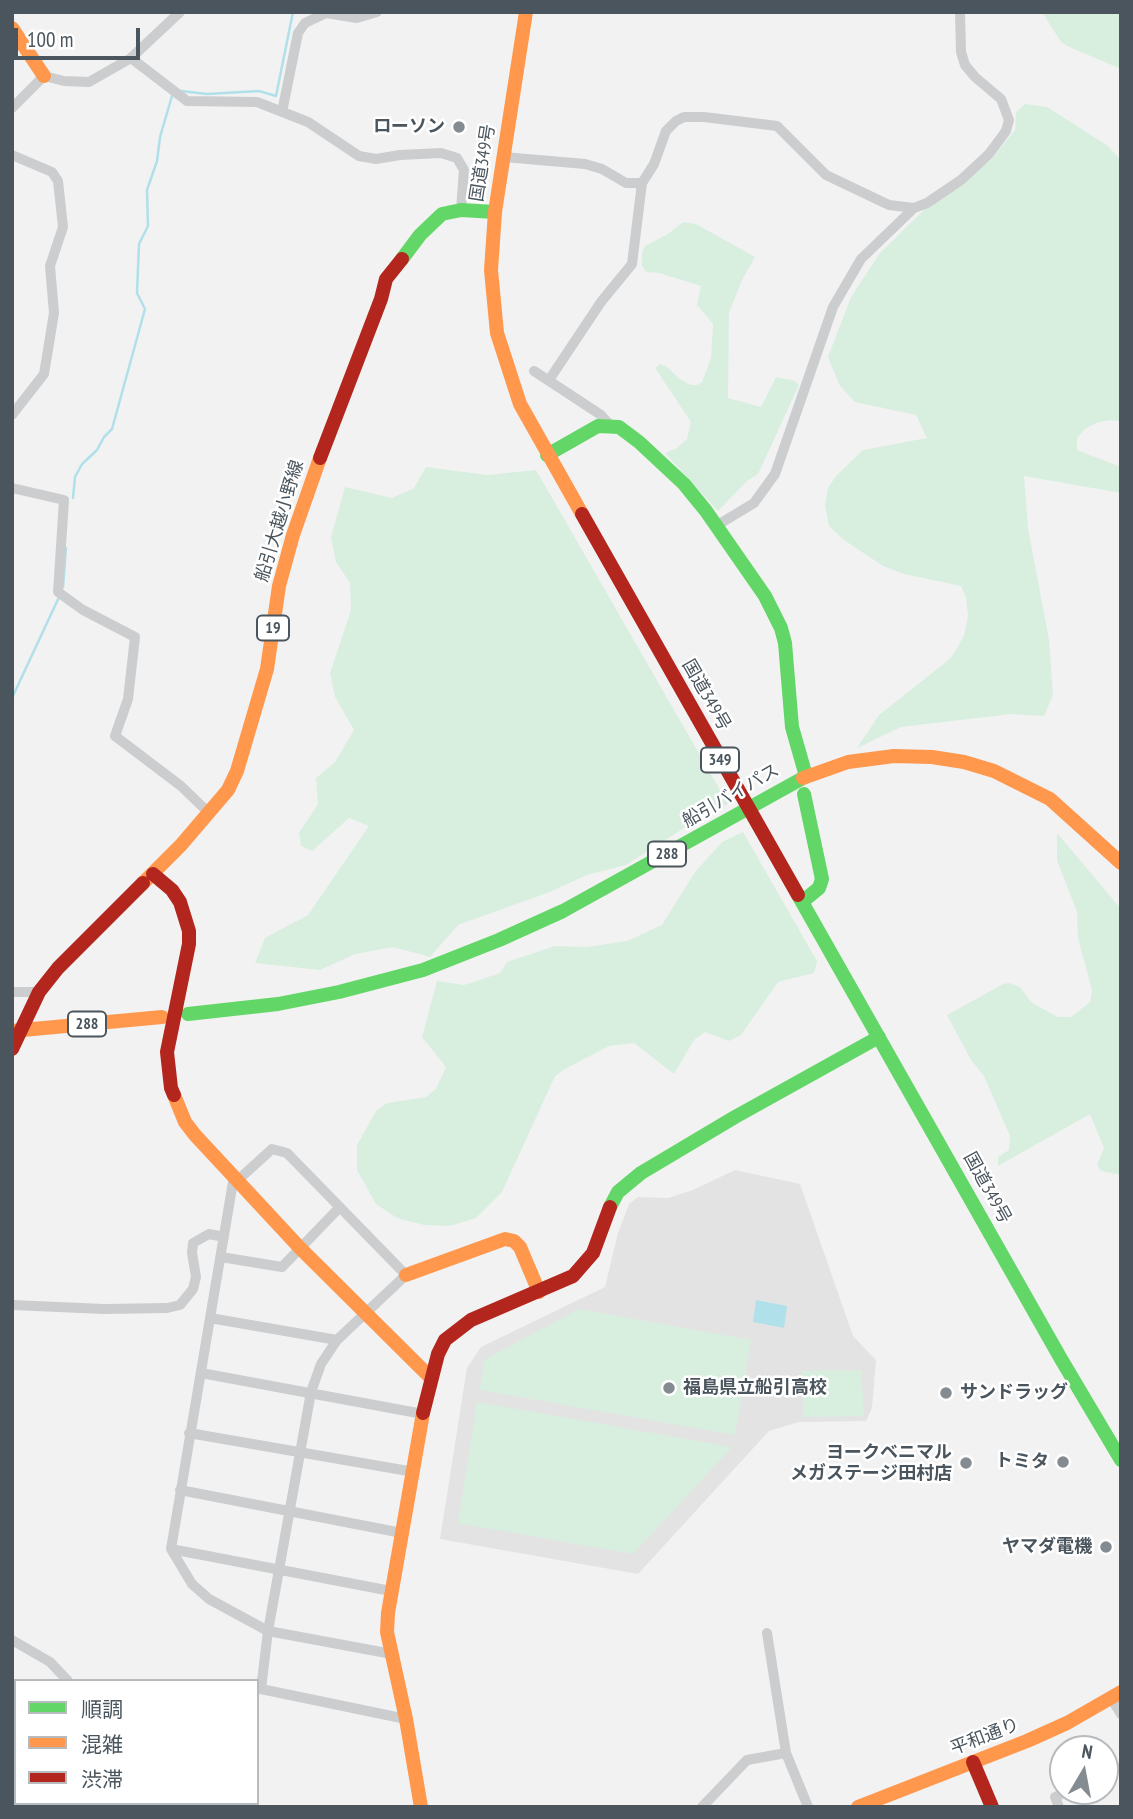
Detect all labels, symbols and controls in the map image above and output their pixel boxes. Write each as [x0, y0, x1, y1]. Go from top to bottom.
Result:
scale bar [18, 14, 144, 58]
text: 100 m [27, 26, 73, 53]
place label: ローソン [373, 116, 445, 138]
marker: ローソン [451, 119, 467, 135]
street label: 国道349号 [466, 123, 500, 203]
street label: 船引大越小野線 [251, 458, 309, 584]
road number: 19 [257, 615, 289, 640]
street label: 国道349号 [677, 656, 735, 734]
road number: 349 [701, 748, 739, 772]
street label: 船引バイパス [679, 760, 783, 832]
road number: 288 [648, 842, 686, 866]
road number: 288 [68, 1012, 106, 1036]
street label: 国道349号 [959, 1149, 1015, 1227]
place label: 福島県立船引高校 [683, 1377, 827, 1399]
marker: 福島県立船引高校 [661, 1380, 677, 1396]
place label: サンドラッグ [960, 1382, 1068, 1404]
marker: サンドラッグ [938, 1385, 954, 1401]
place label: ヨークベニマル メガステージ田村店 [790, 1442, 952, 1484]
place label: トミタ [995, 1451, 1049, 1473]
marker: トミタ [1055, 1454, 1071, 1470]
marker: ヨークベニマル メガステージ田村店 [958, 1455, 974, 1471]
place label: ヤマダ電機 [1002, 1536, 1092, 1558]
marker: ヤマダ電機 [1098, 1539, 1114, 1555]
legend [14, 1679, 259, 1805]
text: 順調 [81, 1696, 123, 1723]
street label: 平和通り [948, 1714, 1022, 1760]
text: 混雑 [81, 1731, 123, 1758]
north arrow [1049, 1735, 1119, 1805]
text: N [1080, 1739, 1094, 1764]
text: 渋滞 [81, 1766, 123, 1793]

